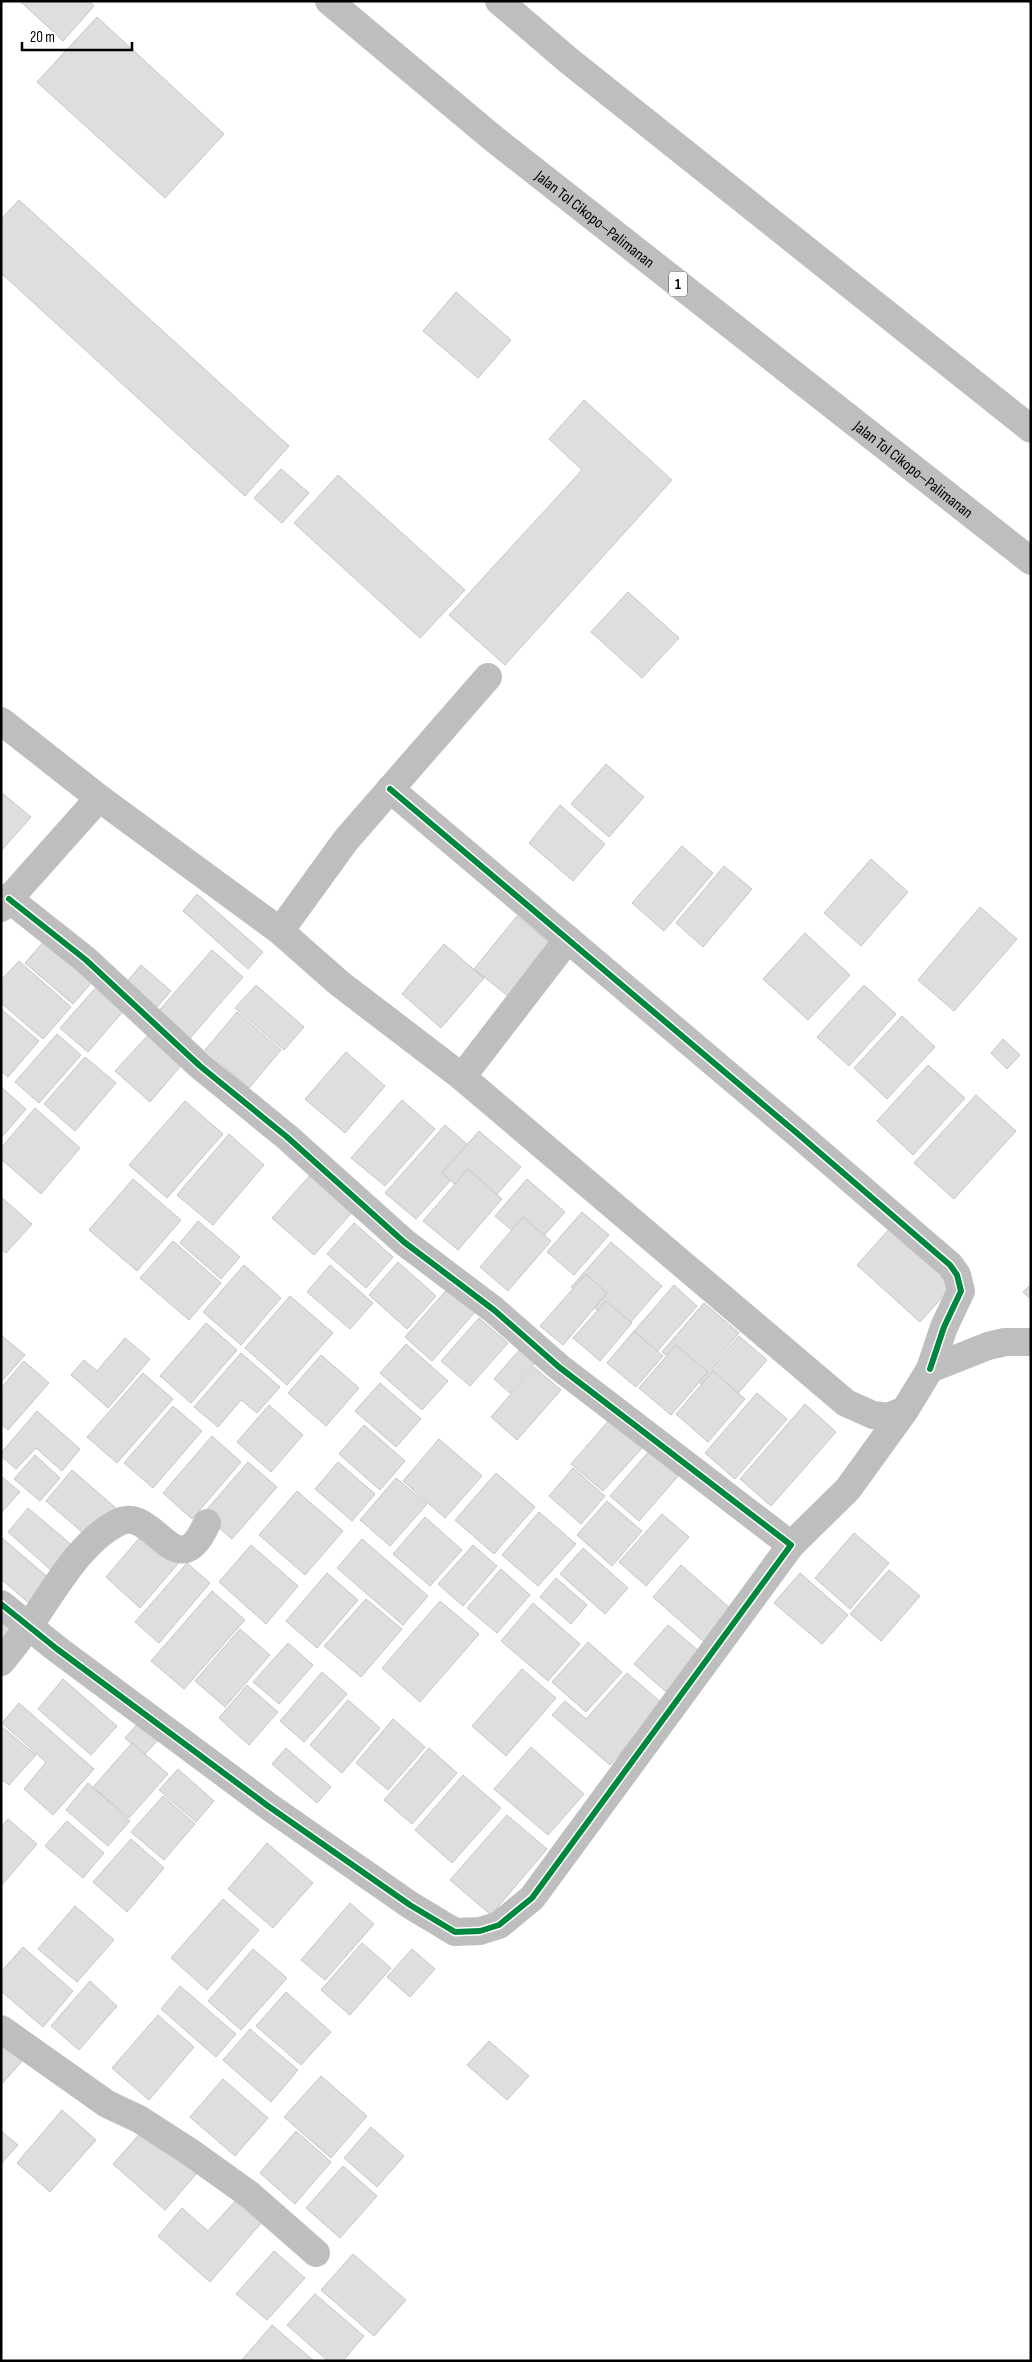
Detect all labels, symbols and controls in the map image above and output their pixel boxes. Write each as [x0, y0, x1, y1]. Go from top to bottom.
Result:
scale bar [22, 20, 132, 52]
text: 20 m [30, 28, 55, 47]
street label: Jalan Tol Cikopo–Palimanan [530, 166, 658, 273]
road number: 1 [669, 272, 687, 296]
street label: Jalan Tol Cikopo–Palimanan [849, 417, 976, 523]

